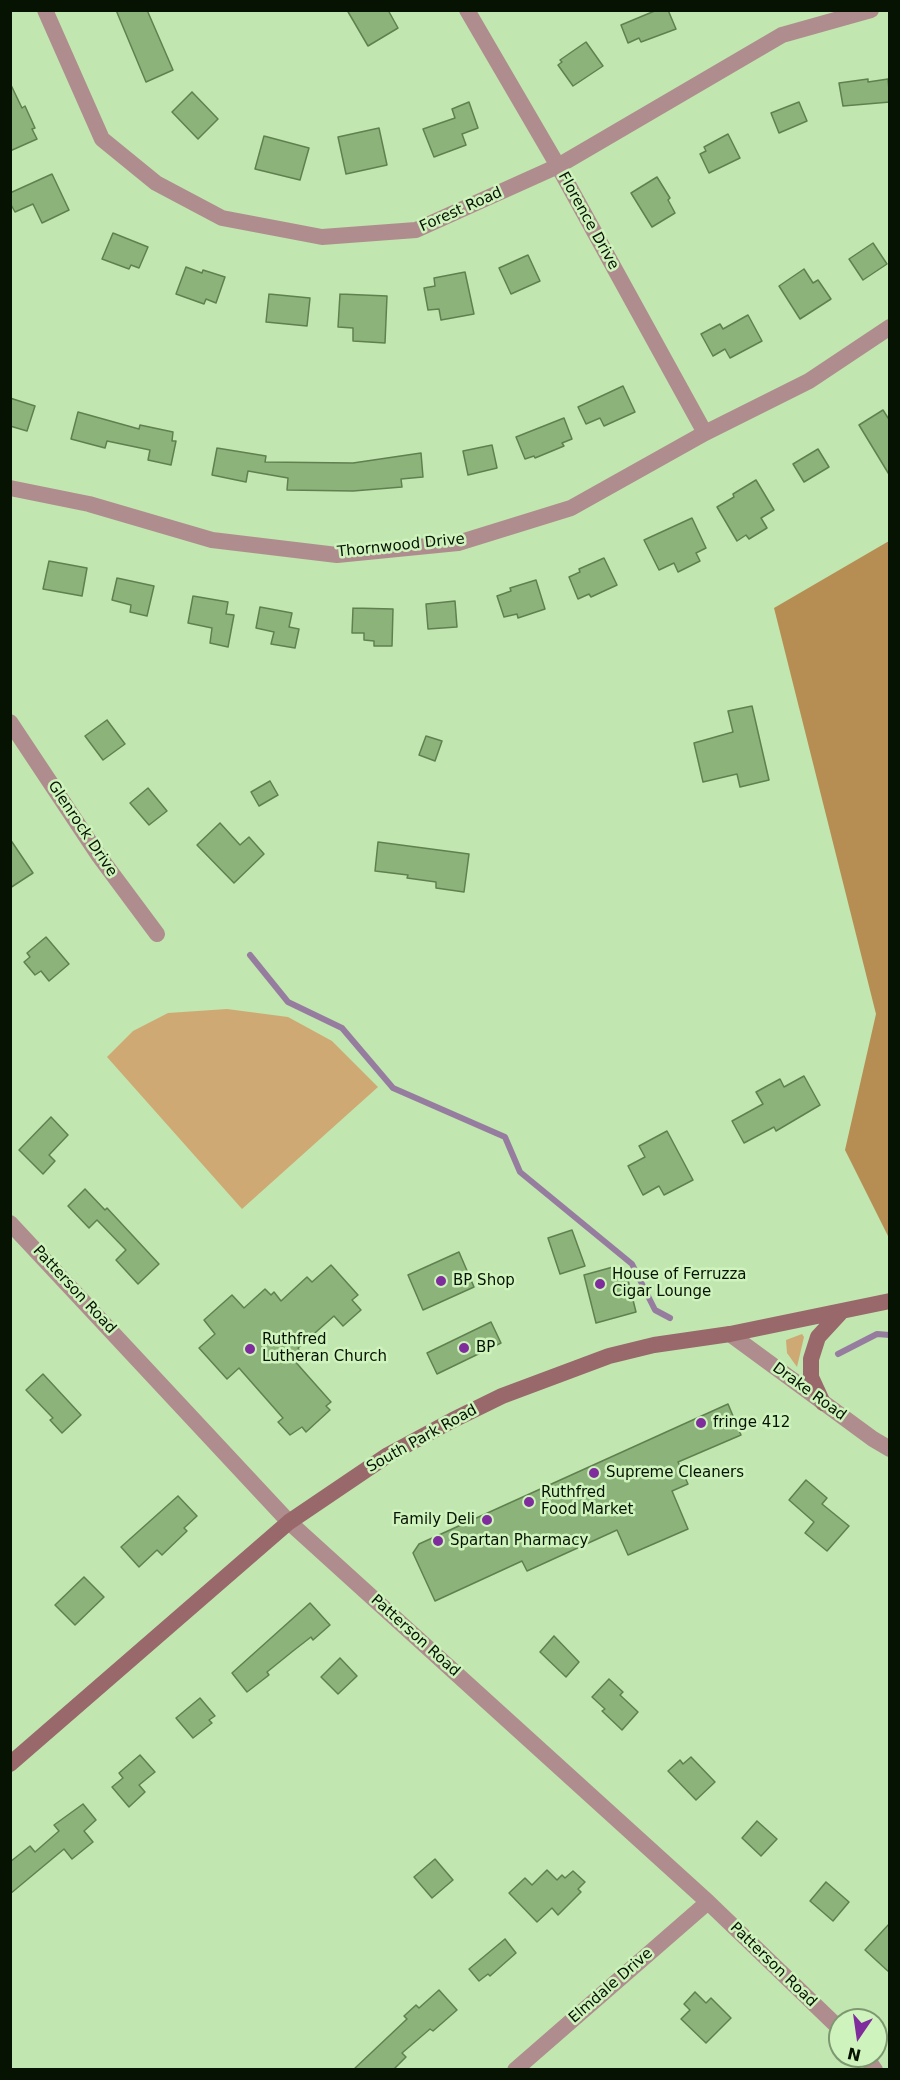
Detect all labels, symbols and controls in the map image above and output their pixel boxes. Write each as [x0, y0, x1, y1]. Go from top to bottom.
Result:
street label: Florence Drive [554, 169, 622, 273]
street label: Forest Road [417, 184, 505, 236]
street label: Thornwood Drive [336, 530, 466, 562]
street label: Glenrock Drive [43, 778, 121, 880]
street label: Patterson Road [29, 1242, 119, 1338]
place label: House of Ferruzza Cigar Lounge [612, 1266, 747, 1301]
place label: BP Shop [453, 1272, 515, 1290]
marker: BP Shop [434, 1274, 448, 1288]
marker: House of Ferruzza Cigar Lounge [593, 1277, 607, 1291]
place label: Ruthfred Lutheran Church [262, 1331, 387, 1366]
place label: BP [476, 1339, 495, 1357]
marker: BP [457, 1341, 471, 1355]
marker: Ruthfred Lutheran Church [243, 1342, 257, 1356]
street label: Drake Road [769, 1359, 849, 1425]
street label: South Park Road [364, 1401, 480, 1477]
place label: fringe 412 [713, 1414, 790, 1432]
marker: fringe 412 [694, 1416, 708, 1430]
place label: Supreme Cleaners [606, 1464, 744, 1482]
marker: Supreme Cleaners [587, 1466, 601, 1480]
place label: Ruthfred Food Market [541, 1484, 633, 1519]
marker: Ruthfred Food Market [522, 1495, 536, 1509]
place label: Family Deli [393, 1511, 475, 1529]
marker: Family Deli [480, 1513, 494, 1527]
place label: Spartan Pharmacy [450, 1532, 588, 1550]
marker: Spartan Pharmacy [431, 1534, 445, 1548]
street label: Patterson Road [367, 1591, 463, 1681]
street label: Patterson Road [726, 1919, 820, 2011]
street label: Elmdale Drive [565, 1945, 657, 2027]
north arrow [828, 2008, 888, 2068]
text: N [846, 2043, 863, 2065]

